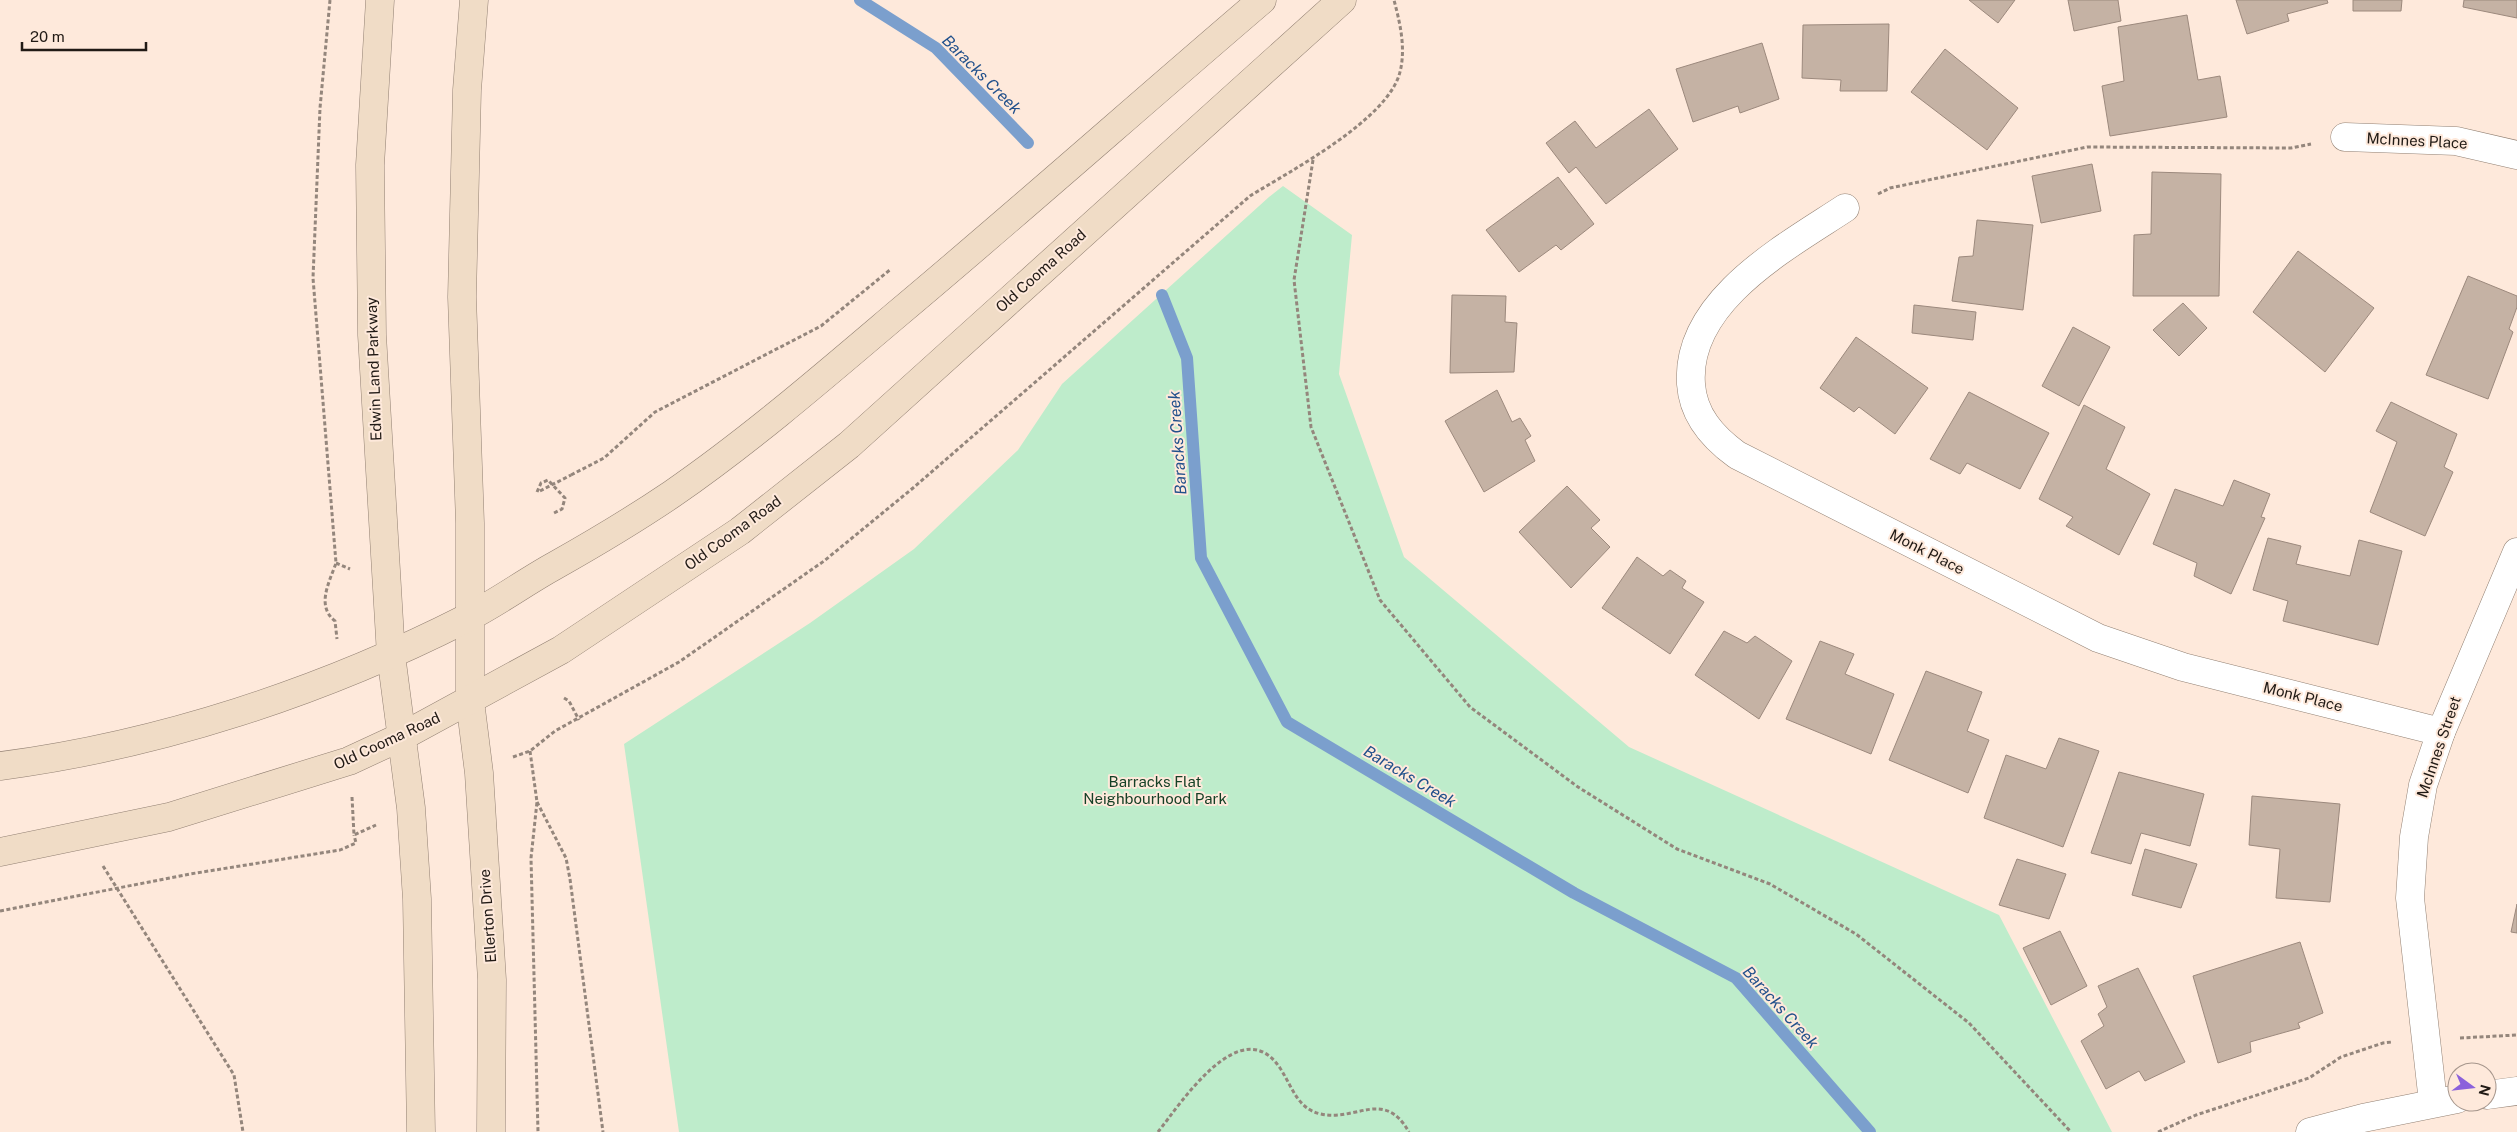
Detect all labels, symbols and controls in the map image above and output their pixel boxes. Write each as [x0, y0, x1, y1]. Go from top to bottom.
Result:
scale bar [22, 20, 146, 52]
text: 20 m [30, 28, 65, 45]
water label: Baracks Creek [938, 31, 1025, 118]
street label: McInnes Place [2366, 129, 2468, 152]
street label: Old Cooma Road [992, 226, 1089, 316]
street label: Edwin Land Parkway [362, 297, 385, 441]
water label: Baracks Creek [1164, 390, 1191, 496]
street label: Old Cooma Road [681, 492, 784, 573]
street label: Monk Place [1887, 526, 1967, 578]
street label: Monk Place [2262, 678, 2345, 715]
street label: McInnes Street [2413, 694, 2464, 800]
street label: Old Cooma Road [331, 708, 443, 773]
water label: Baracks Creek [1360, 741, 1460, 812]
park label: Barracks Flat Neighbourhood Park [1083, 773, 1227, 807]
street label: Ellerton Drive [476, 869, 499, 964]
water label: Baracks Creek [1739, 962, 1823, 1053]
north arrow [2447, 1062, 2497, 1112]
text: N [2475, 1083, 2494, 1098]

